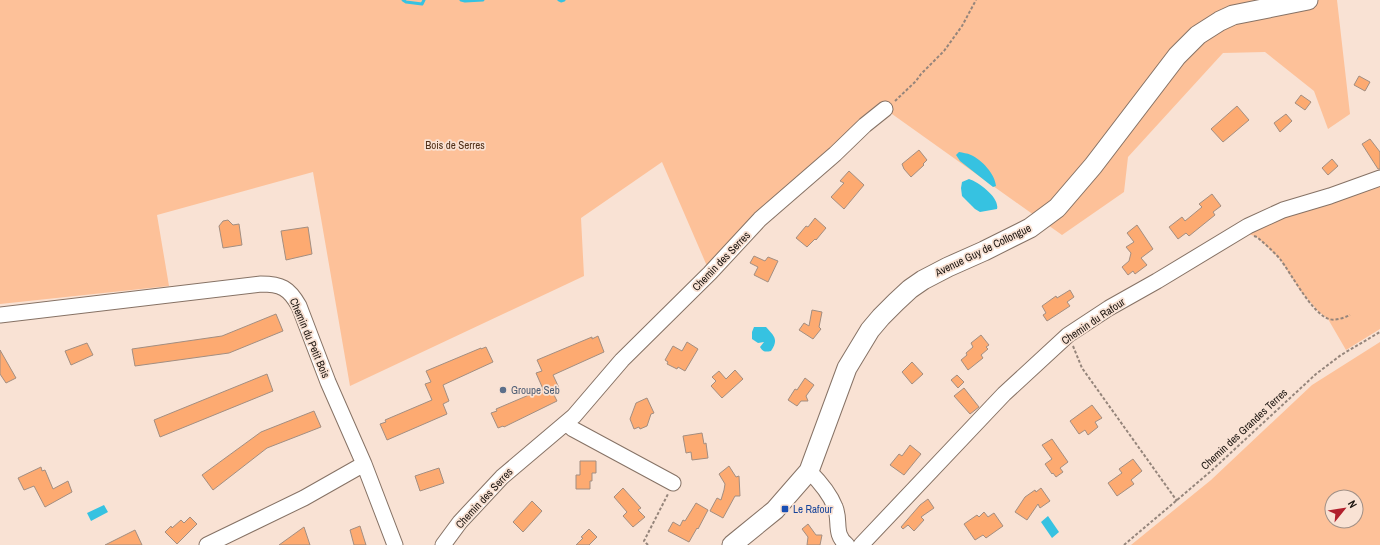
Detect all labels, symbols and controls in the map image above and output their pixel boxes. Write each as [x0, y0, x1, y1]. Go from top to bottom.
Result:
park label: Bois de Serres [425, 138, 485, 152]
street label: Avenue Guy de Collongue [932, 221, 1033, 280]
street label: Chemin des Serres [689, 228, 753, 294]
street label: Chemin du Rafour [1059, 295, 1127, 347]
street label: Chemin du Petit Bois [287, 296, 333, 381]
place label: Groupe Seb [511, 383, 560, 397]
marker: Groupe Seb [498, 385, 508, 395]
street label: Chemin des Grandes Terres [1198, 385, 1291, 473]
street label: Chemin des Serres [452, 464, 516, 531]
north arrow [1324, 489, 1364, 529]
text: N [1345, 498, 1360, 510]
place label: Le Rafour [793, 502, 833, 516]
marker: Le Rafour [780, 504, 790, 514]

